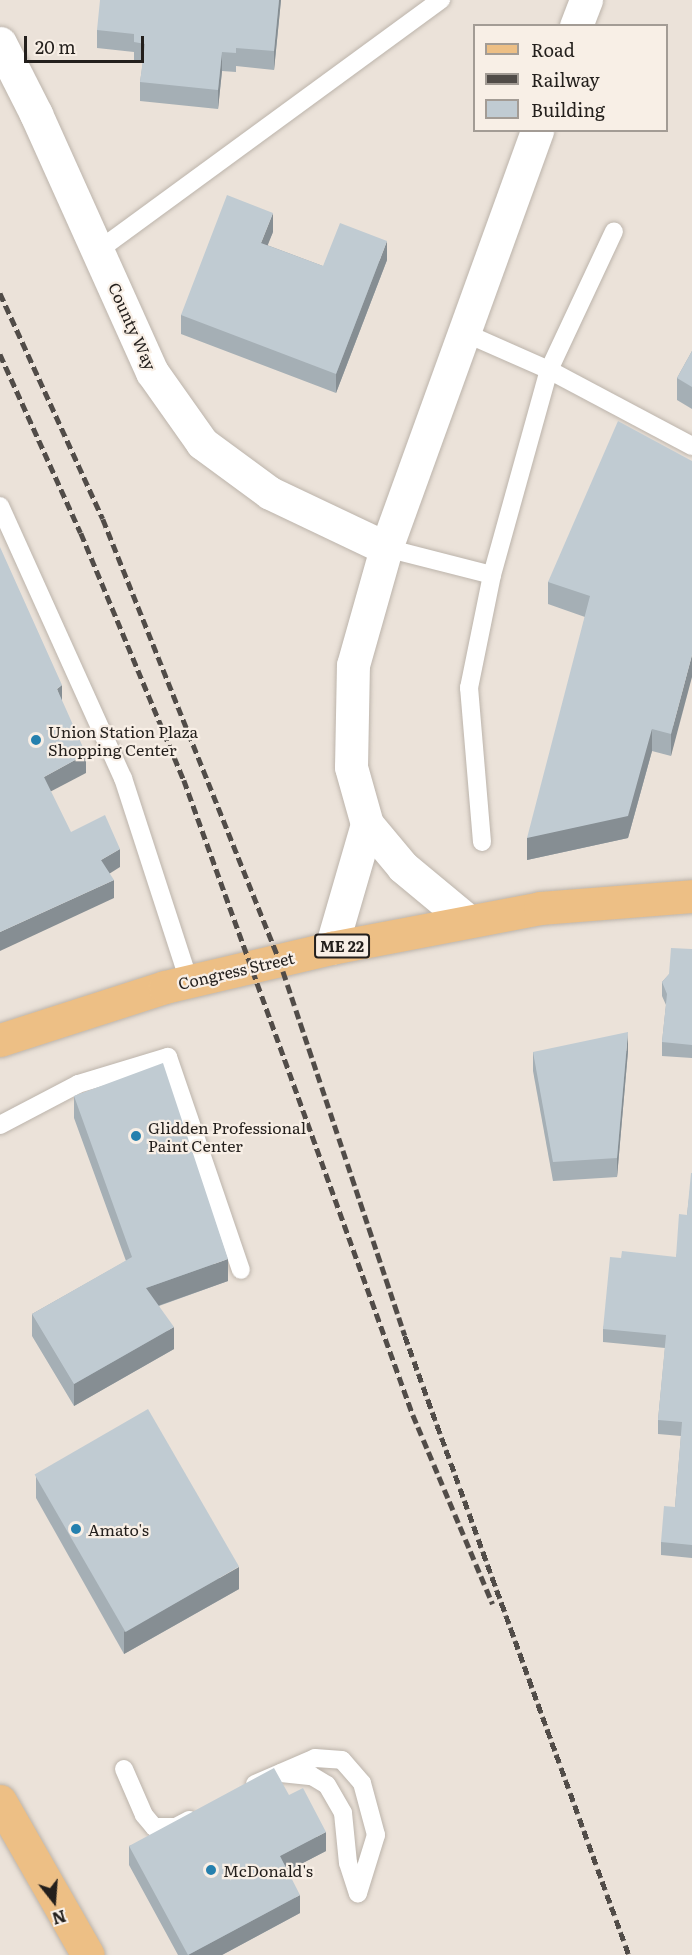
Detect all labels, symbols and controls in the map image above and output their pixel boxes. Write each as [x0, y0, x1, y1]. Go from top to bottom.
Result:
scale bar [27, 24, 147, 62]
legend [473, 24, 668, 132]
text: 20 m [35, 33, 76, 60]
text: Road [531, 36, 575, 63]
text: Railway [531, 66, 600, 93]
text: Building [531, 96, 605, 123]
street label: County Way [105, 279, 161, 373]
place label: Union Station Plaza Shopping Center [48, 721, 198, 759]
marker: Union Station Plaza Shopping Center [29, 733, 43, 747]
road number: ME 22 [314, 934, 370, 958]
street label: Congress Street [176, 947, 296, 993]
place label: Glidden Professional Paint Center [148, 1117, 306, 1155]
marker: Glidden Professional Paint Center [129, 1129, 143, 1143]
place label: Amato's [88, 1519, 149, 1539]
marker: Amato's [69, 1522, 83, 1536]
place label: McDonald's [223, 1860, 313, 1880]
marker: McDonald's [204, 1863, 218, 1877]
north arrow [24, 1871, 84, 1931]
text: N [49, 1905, 69, 1932]

